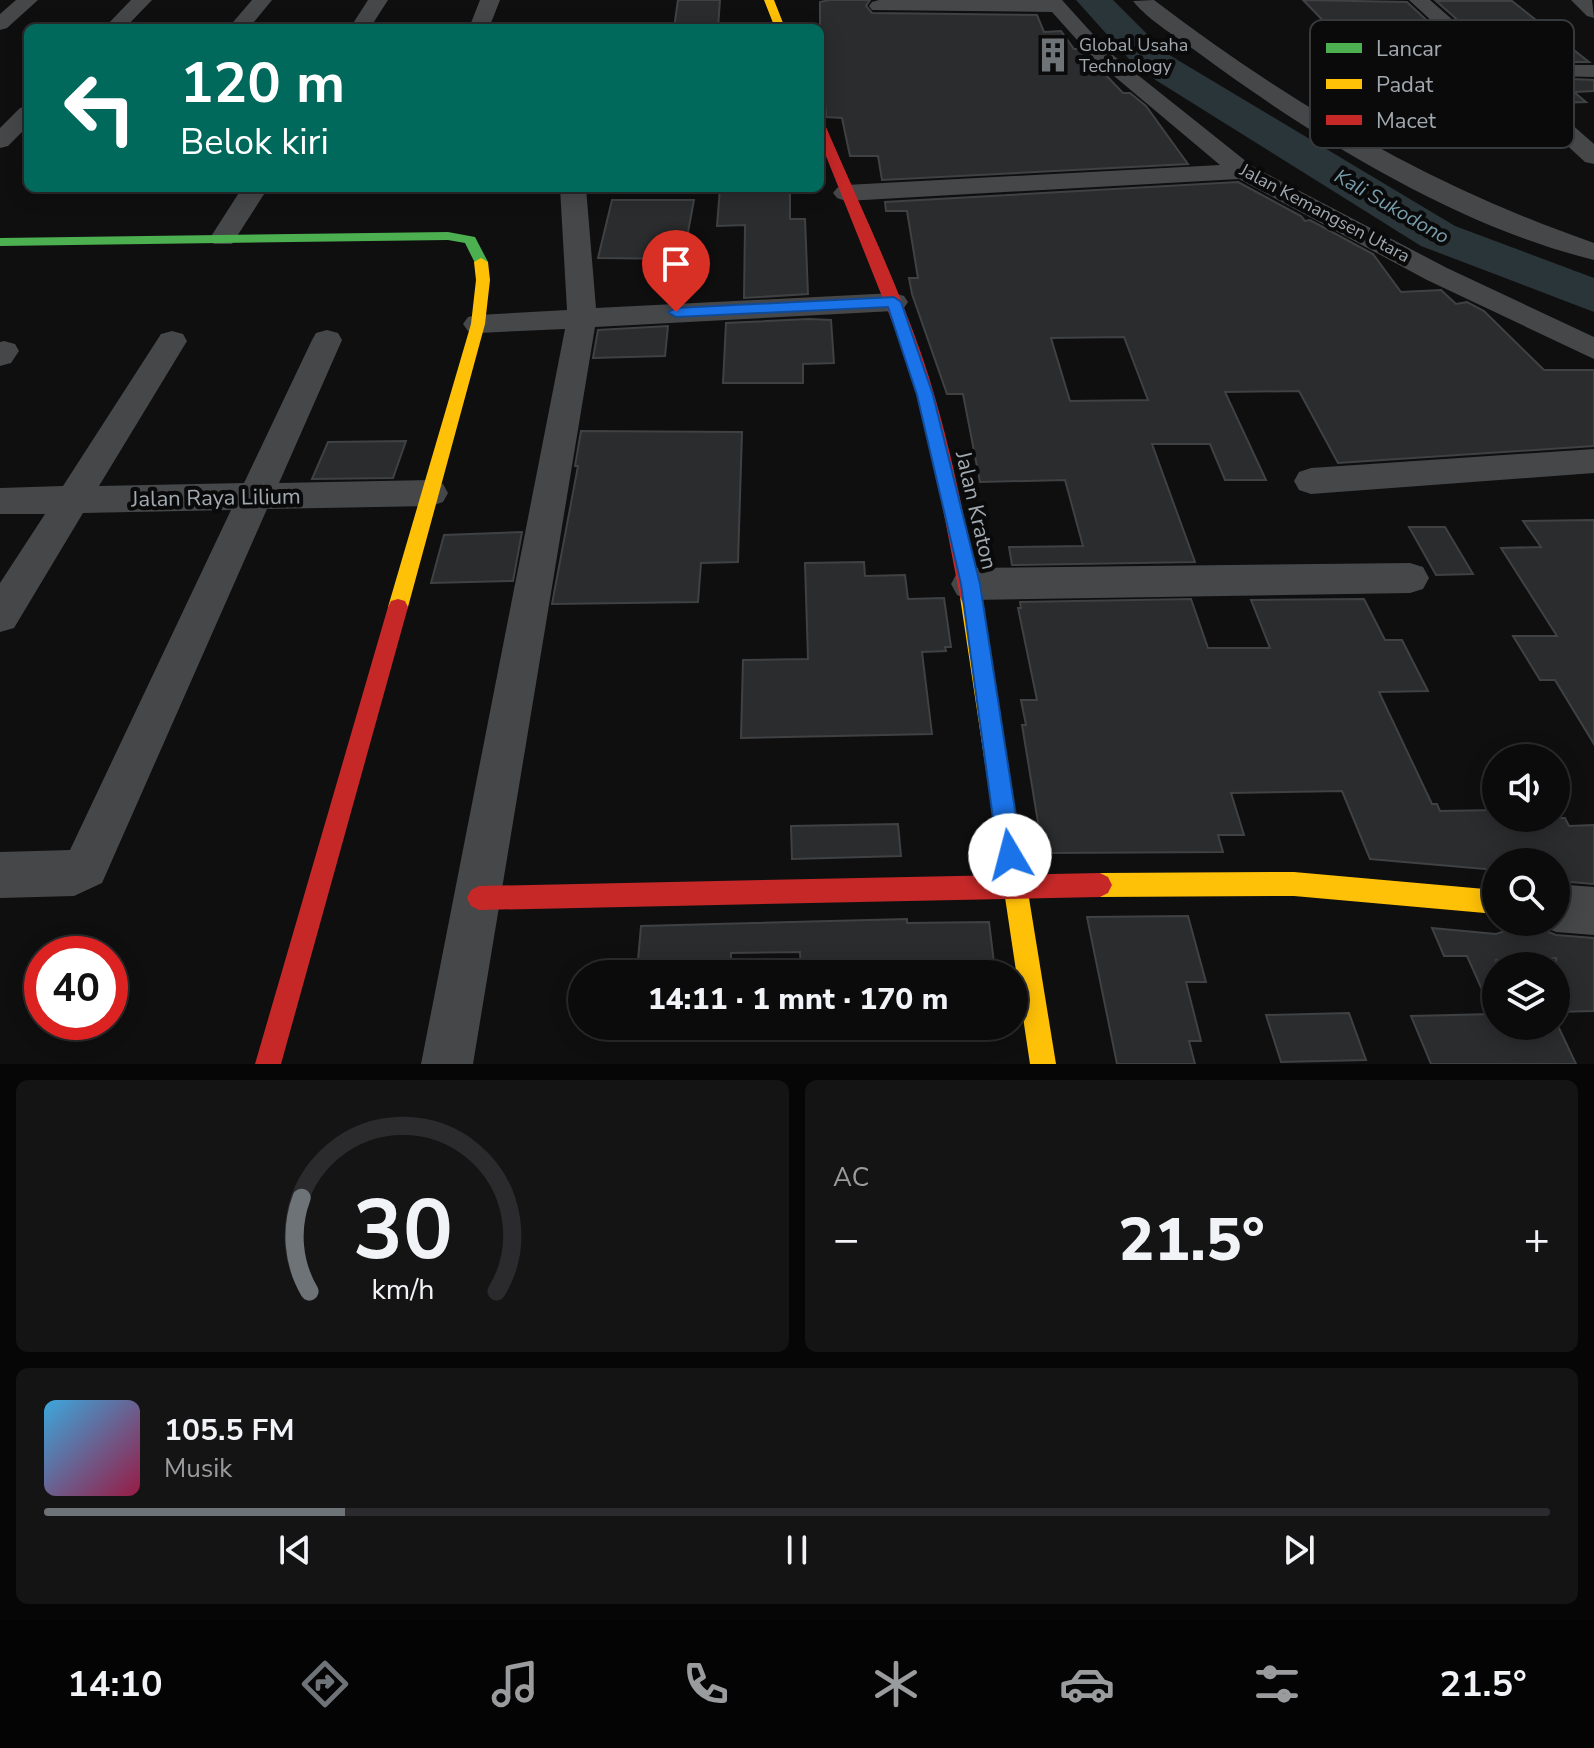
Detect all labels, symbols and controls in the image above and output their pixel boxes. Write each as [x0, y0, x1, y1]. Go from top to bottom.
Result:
legend [1310, 20, 1574, 148]
place label: Global Usaha Technology [1079, 33, 1188, 78]
text: Lancar [1376, 34, 1442, 64]
building icon: Global Usaha Technology [1034, 36, 1072, 74]
text: 120 m [180, 45, 345, 122]
icon: left [48, 56, 152, 160]
text: Padat [1376, 70, 1434, 100]
text: Macet [1376, 106, 1436, 136]
text: Belok kiri [180, 118, 329, 167]
street label: Jalan Kemangsen Utara [1235, 157, 1414, 268]
water label: Kali Sukodono [1329, 163, 1454, 250]
pin [642, 230, 710, 312]
icon: arrive [654, 242, 698, 286]
street label: Jalan Kraton [948, 447, 1004, 572]
street label: Jalan Raya Lilium [130, 482, 301, 514]
map controls [1482, 744, 1570, 1040]
button: sound [1482, 744, 1570, 832]
position arrow [968, 813, 1052, 897]
button: search [1482, 848, 1570, 936]
speed limit sign: 40 [24, 936, 128, 1040]
button: layers [1482, 952, 1570, 1040]
text: 14:11 · 1 mnt · 170 m [648, 979, 948, 1020]
text: AC [833, 1160, 869, 1195]
text: 30 [353, 1174, 452, 1287]
text: 21.5° [1118, 1199, 1265, 1281]
text: − [833, 1210, 859, 1270]
text: + [1524, 1210, 1550, 1270]
text: km/h [371, 1270, 434, 1309]
text: 105.5 FM [164, 1410, 294, 1451]
text: Musik [164, 1451, 232, 1486]
icon: previous [273, 1528, 317, 1572]
icon: pause [775, 1528, 819, 1572]
icon: next [1277, 1528, 1321, 1572]
icon: directions [297, 1656, 353, 1712]
icon: music [487, 1656, 543, 1712]
icon: phone [678, 1656, 734, 1712]
icon: climate [868, 1656, 924, 1712]
icon: car [1059, 1656, 1115, 1712]
icon: filters [1249, 1656, 1305, 1712]
text: 14:10 [67, 1660, 163, 1709]
text: 21.5° [1439, 1660, 1527, 1709]

